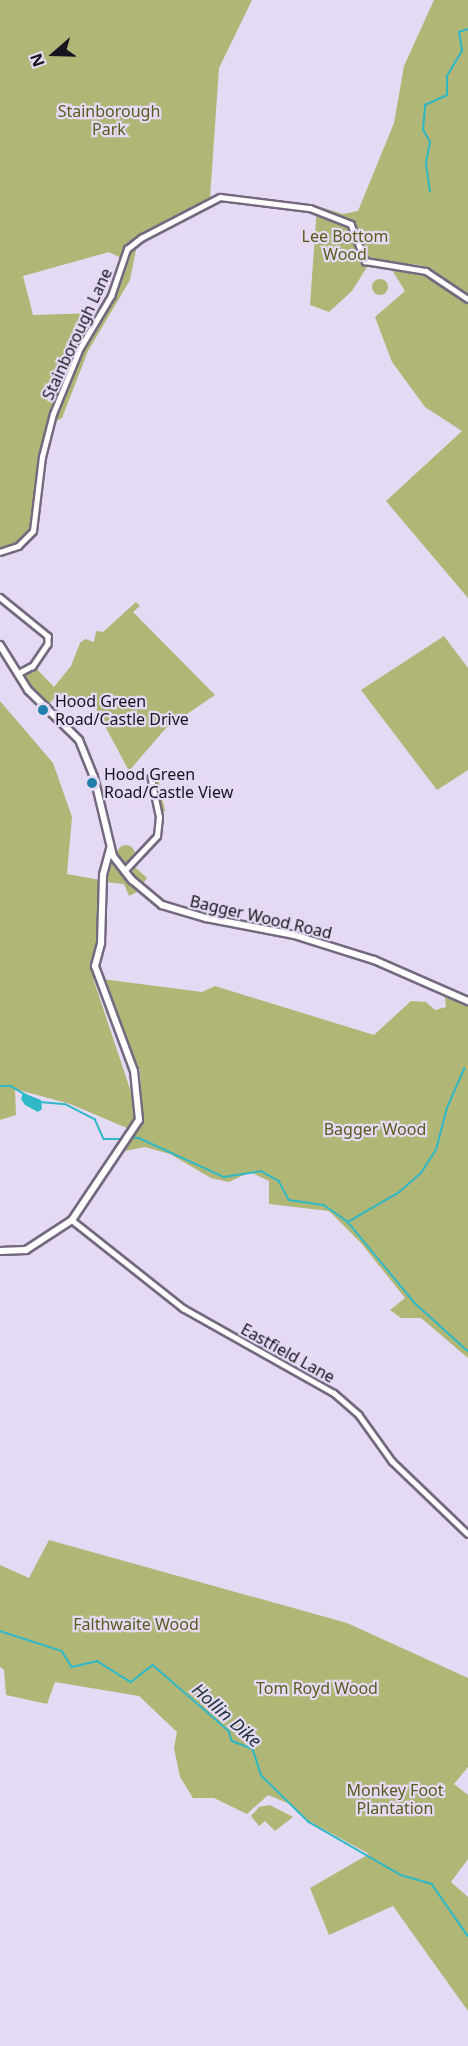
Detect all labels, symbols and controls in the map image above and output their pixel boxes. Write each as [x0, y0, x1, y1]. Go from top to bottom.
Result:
north arrow [24, 24, 84, 84]
text: N [25, 50, 50, 70]
park label: Stainborough Park [58, 101, 160, 139]
park label: Lee Bottom Wood [302, 226, 388, 264]
street label: Stainborough Lane [38, 265, 116, 403]
place label: Hood Green Road/Castle Drive [55, 691, 189, 729]
marker: Hood Green Road/Castle Drive [36, 703, 50, 717]
place label: Hood Green Road/Castle View [104, 764, 233, 802]
marker: Hood Green Road/Castle View [85, 776, 99, 790]
street label: Bagger Wood Road [188, 891, 334, 943]
park label: Bagger Wood [324, 1119, 426, 1139]
street label: Eastfield Lane [238, 1319, 338, 1387]
park label: Falthwaite Wood [73, 1614, 199, 1634]
water label: Hollin Dike [188, 1678, 266, 1752]
park label: Tom Royd Wood [256, 1678, 378, 1698]
park label: Monkey Foot Plantation [346, 1780, 444, 1818]

